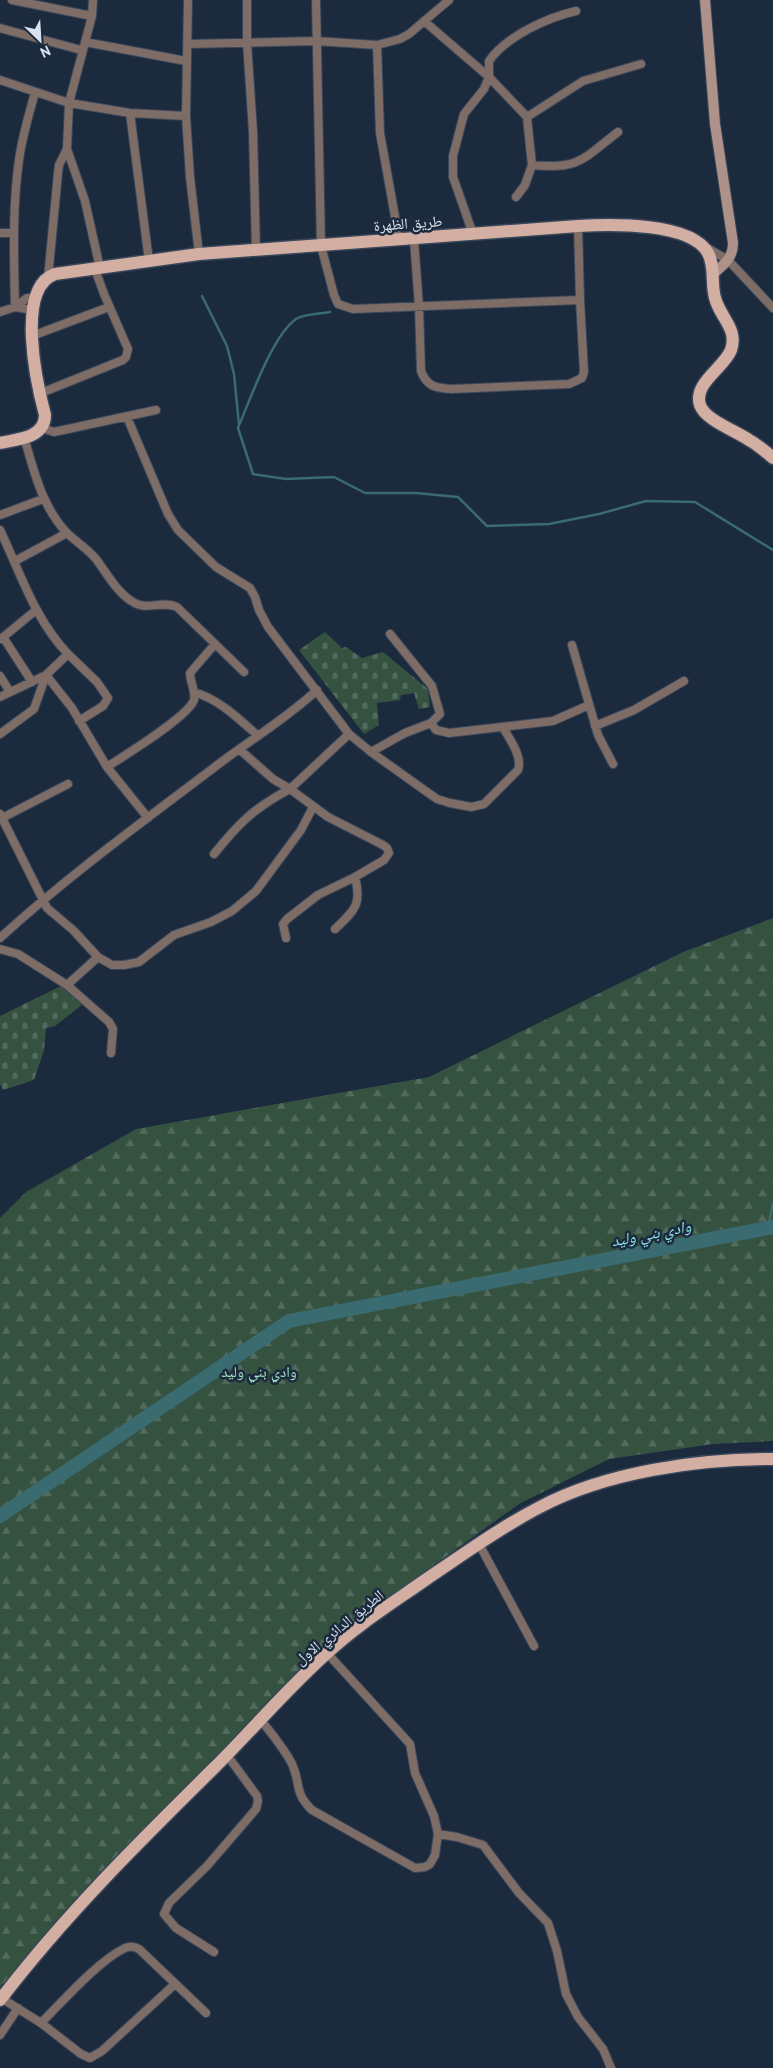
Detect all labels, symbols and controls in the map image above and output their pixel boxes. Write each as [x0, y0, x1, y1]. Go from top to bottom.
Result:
north arrow [15, 15, 65, 65]
text: N [38, 42, 53, 62]
street label: طريق الظهرة [373, 211, 443, 236]
water label: وادي بني وليد [610, 1215, 694, 1254]
park label: وادي بني وليد [221, 1362, 297, 1383]
street label: الطريق الدائري الاول [291, 1585, 389, 1671]

